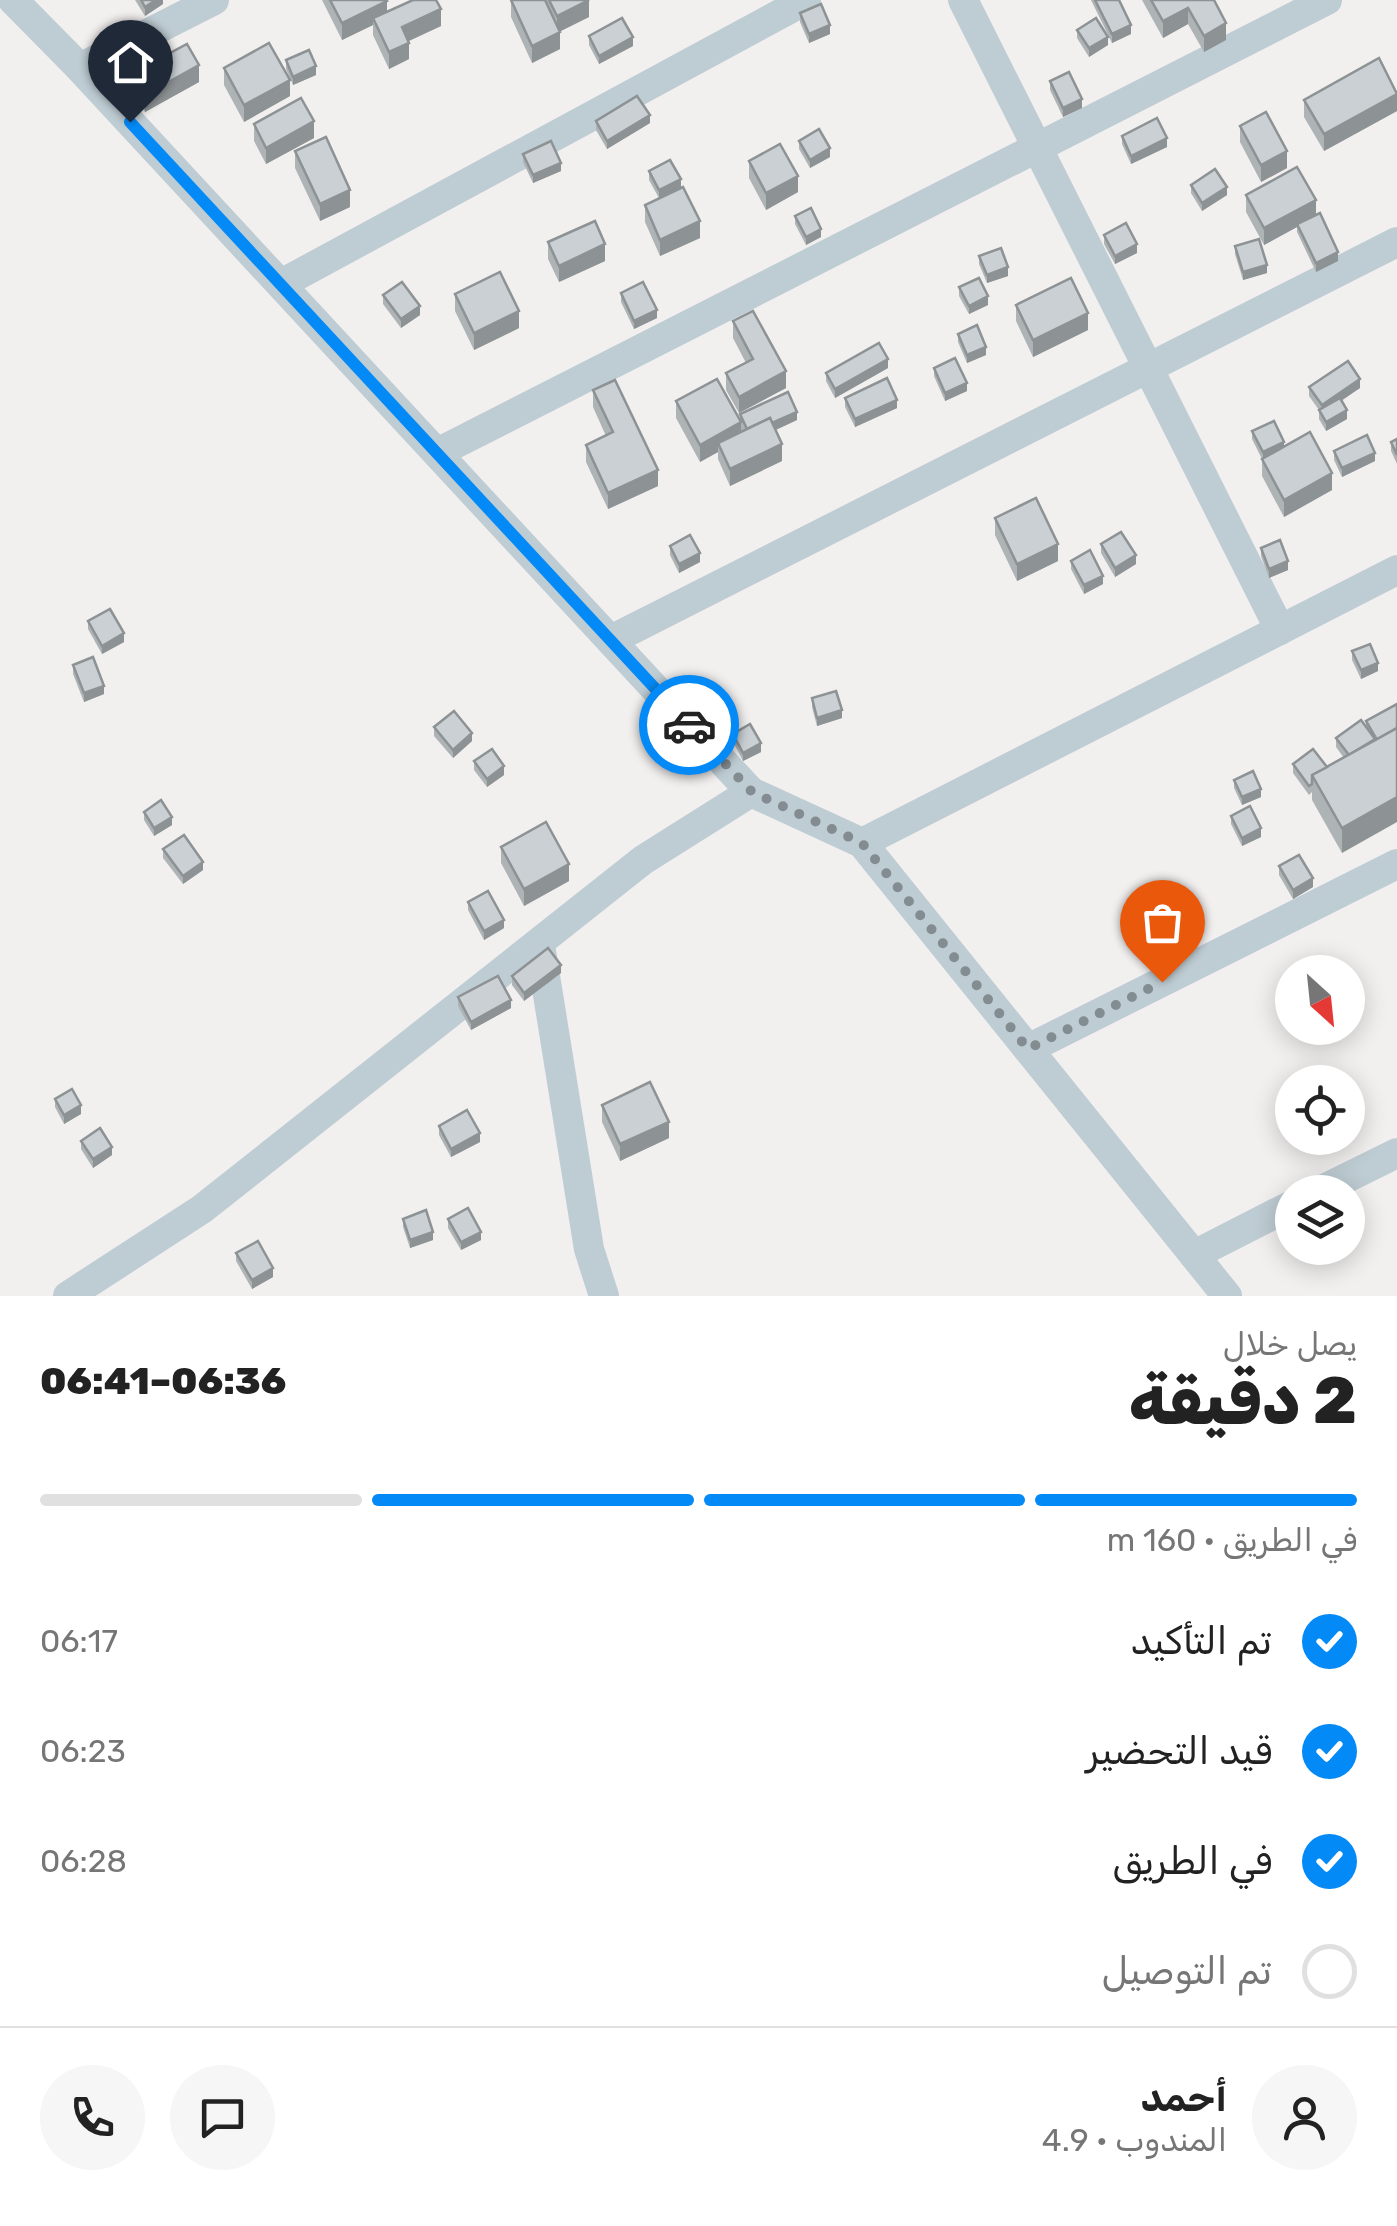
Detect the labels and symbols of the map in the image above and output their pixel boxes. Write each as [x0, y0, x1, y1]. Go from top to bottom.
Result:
pin [88, 20, 173, 123]
courier [639, 675, 739, 775]
pin [1120, 880, 1205, 983]
north arrow [1275, 955, 1365, 1045]

